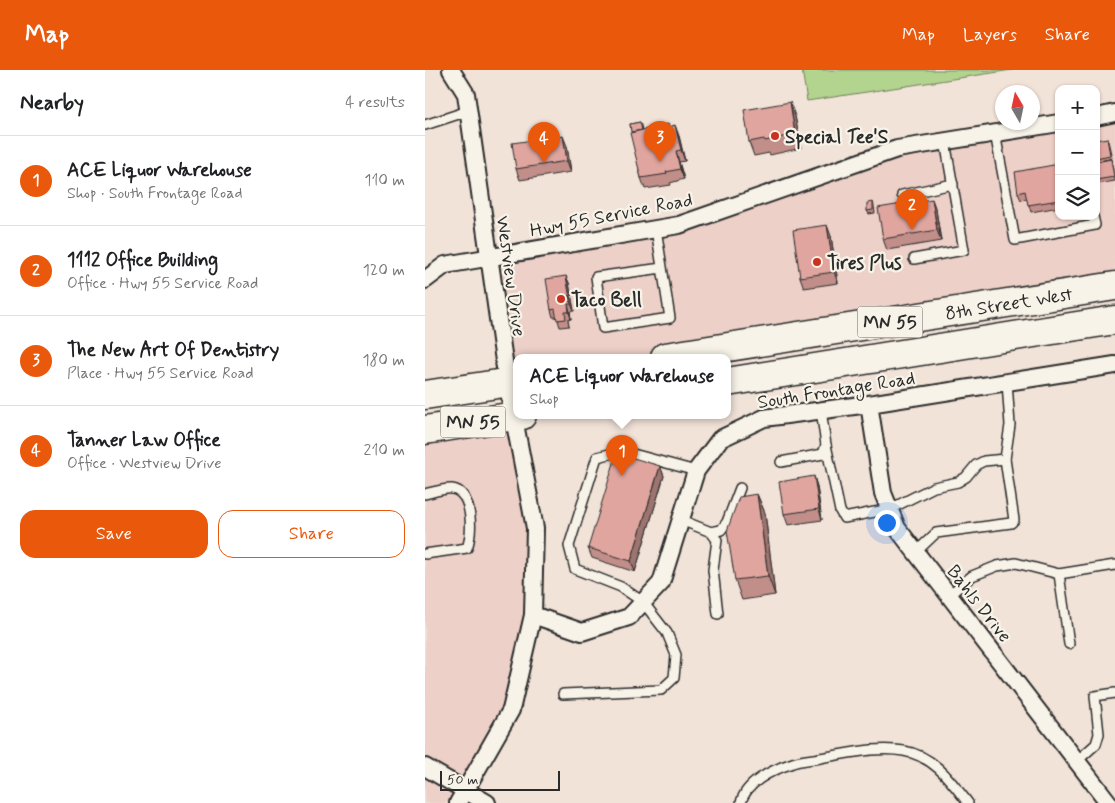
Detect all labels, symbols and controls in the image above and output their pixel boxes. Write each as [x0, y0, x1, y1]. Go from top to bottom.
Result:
text: Map [25, 20, 69, 51]
text: Map [902, 23, 935, 47]
text: Layers [963, 23, 1017, 47]
text: Share [1045, 23, 1090, 47]
north arrow [995, 85, 1040, 130]
map controls [1055, 85, 1100, 220]
button: + [1055, 85, 1100, 130]
text: Nearby [20, 89, 84, 117]
text: 4 results [345, 92, 405, 113]
pin: 3 [644, 121, 676, 162]
pin: 4 [528, 122, 560, 163]
place label: Special Tee'S [785, 125, 888, 150]
marker: Special Tee'S [769, 130, 781, 142]
button: − [1055, 130, 1100, 175]
text: ACE Liquor Warehouse [67, 158, 252, 183]
text: 1 [32, 170, 40, 191]
text: 110 m [364, 170, 405, 191]
button: layers [1055, 175, 1100, 220]
text: Shop · South Frontage Road [67, 183, 243, 204]
street label: Hwy 55 Service Road [528, 187, 695, 244]
pin: 2 [896, 189, 928, 230]
street label: Westview Drive [490, 214, 531, 338]
text: 1112 Office Building [67, 248, 218, 273]
place label: Tires Plus [827, 251, 902, 276]
marker: Tires Plus [811, 256, 823, 268]
text: 2 [32, 260, 40, 281]
text: 120 m [363, 260, 405, 281]
text: Office · Hwy 55 Service Road [67, 273, 258, 294]
street label: 8th Street West [944, 282, 1074, 327]
place label: Taco Bell [571, 288, 642, 313]
marker: Taco Bell [555, 293, 567, 305]
road number: MN 55 [857, 306, 923, 338]
text: The New Art Of Dentistry [67, 338, 279, 363]
text: 3 [32, 350, 40, 371]
text: 180 m [362, 350, 405, 371]
popup [513, 354, 731, 419]
text: Place · Hwy 55 Service Road [67, 363, 254, 384]
text: ACE Liquor Warehouse [530, 364, 714, 389]
street label: South Frontage Road [756, 366, 917, 417]
text: Shop [530, 389, 559, 410]
road number: MN 55 [440, 407, 505, 438]
text: Tanner Law Office [67, 428, 221, 453]
pin: 1 [606, 435, 638, 476]
text: 4 [31, 440, 41, 461]
text: 210 m [364, 440, 405, 461]
text: Office · Westview Drive [67, 453, 222, 474]
button: Save [20, 510, 208, 558]
button: Share [218, 510, 405, 558]
your location [874, 510, 900, 536]
street label: Bahls Drive [941, 560, 1017, 648]
scale bar [440, 768, 560, 791]
text: 50 m [447, 771, 478, 789]

